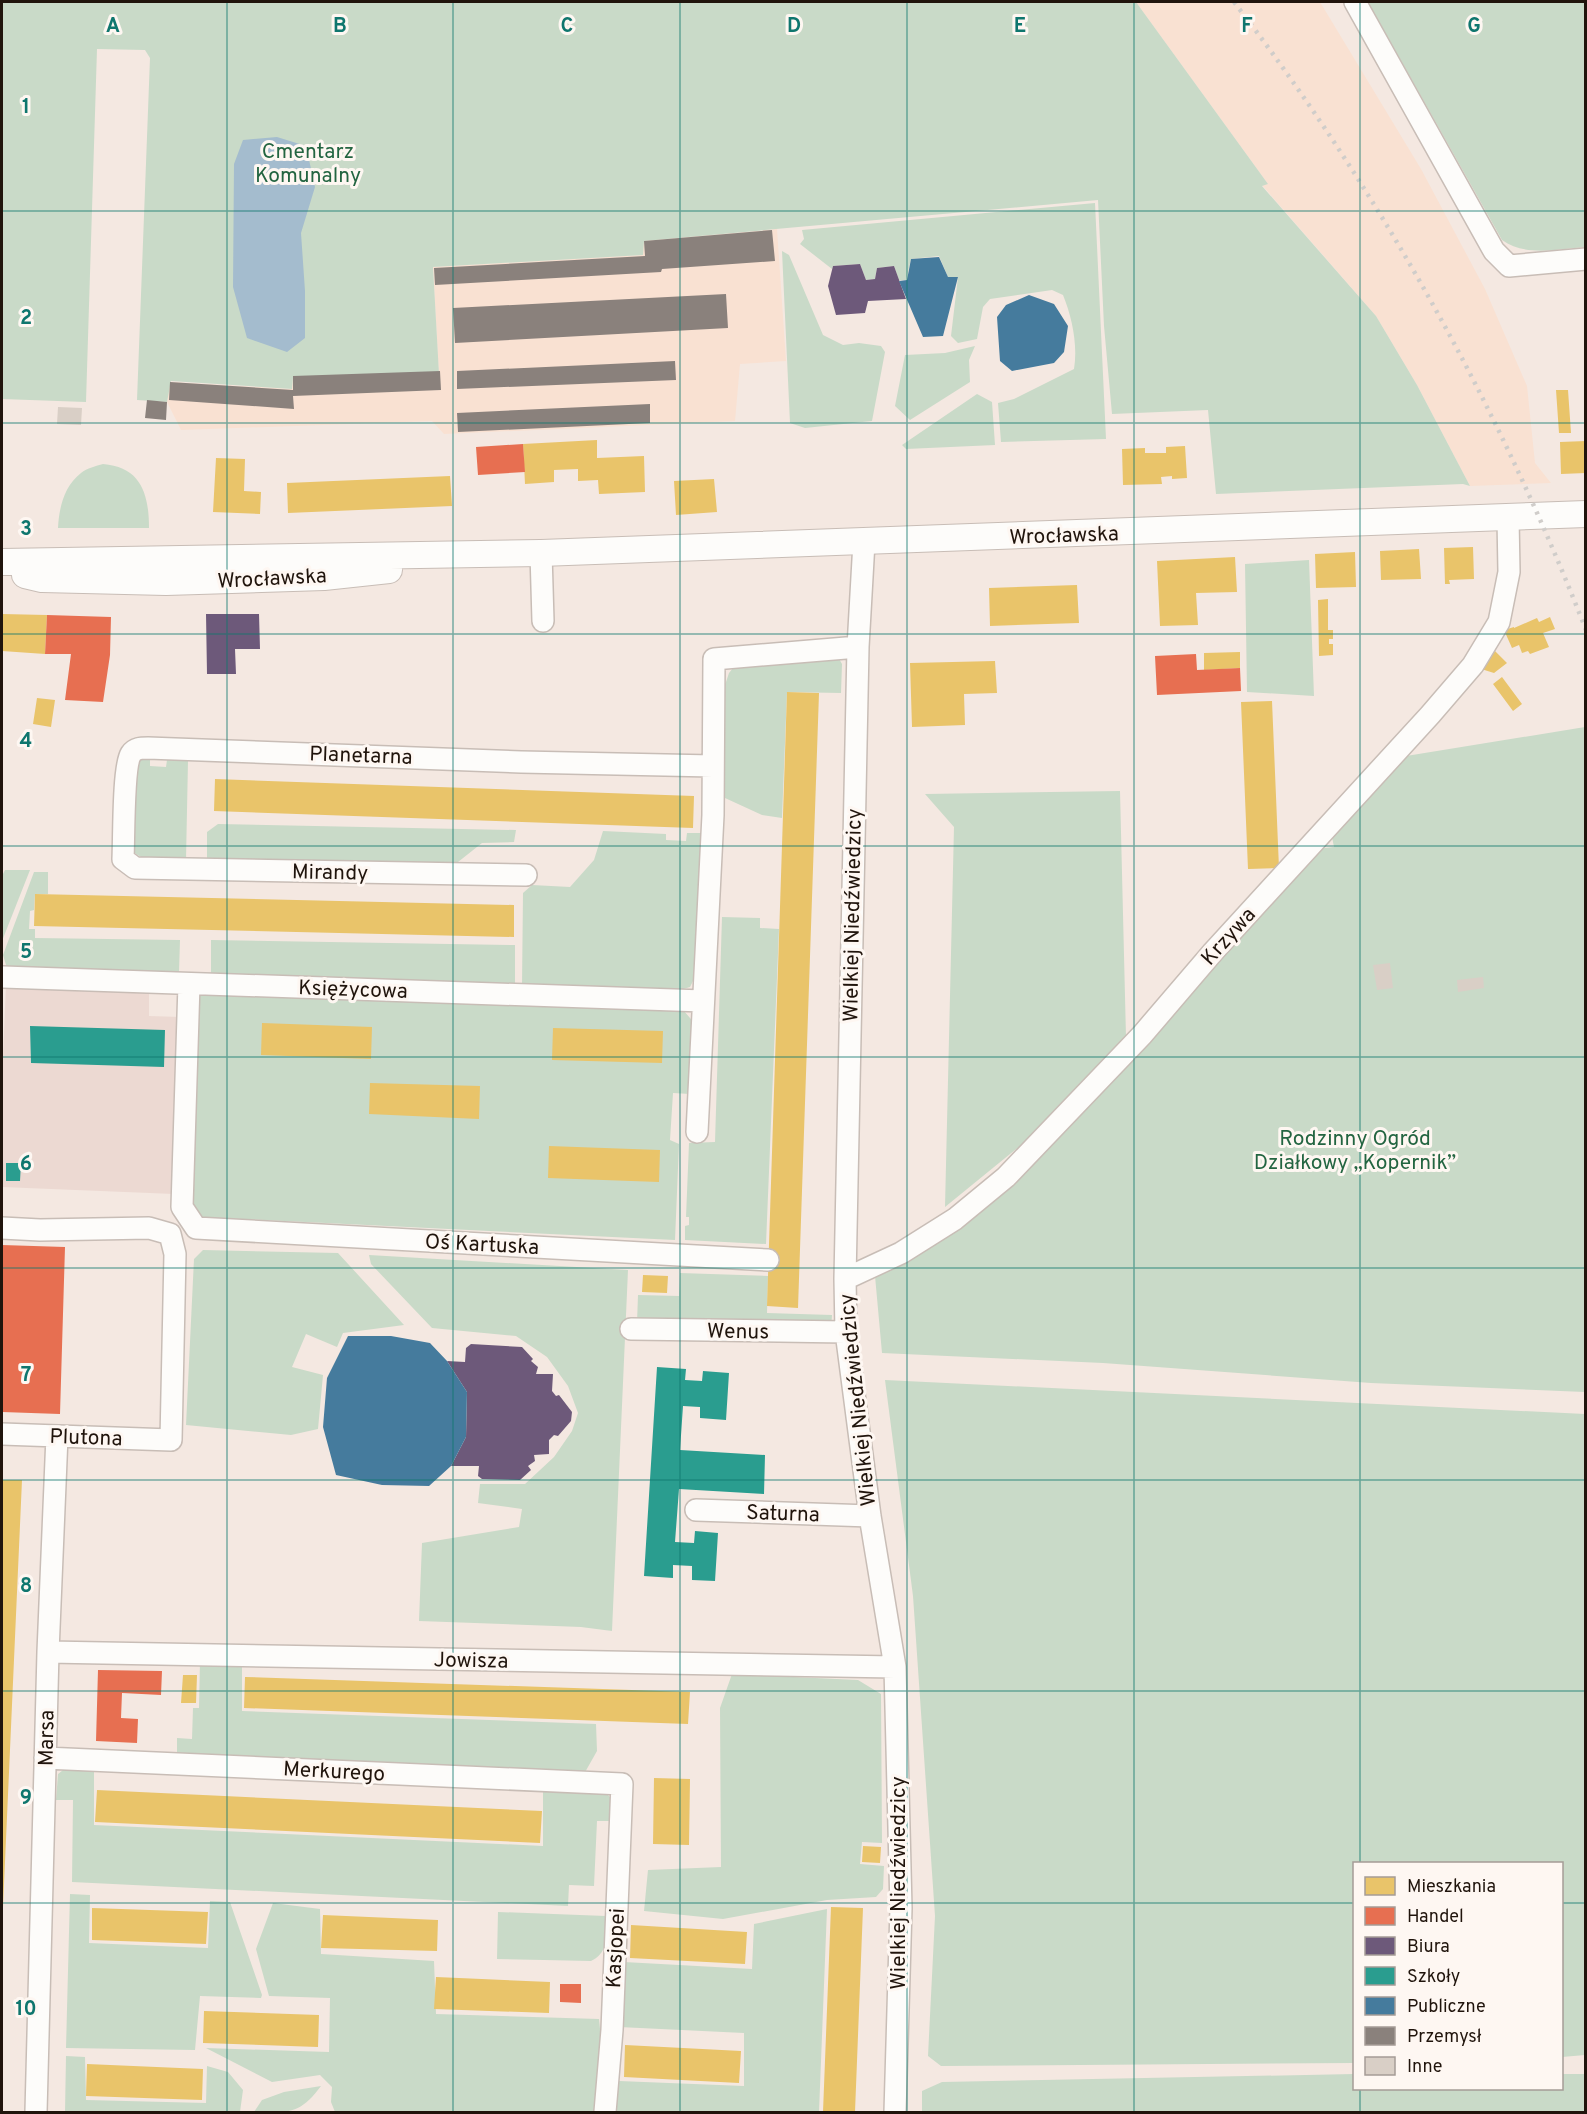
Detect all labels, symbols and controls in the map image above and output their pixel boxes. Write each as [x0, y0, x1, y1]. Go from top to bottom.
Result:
text: A [106, 14, 120, 40]
text: B [333, 14, 347, 40]
text: C [561, 14, 573, 40]
text: D [787, 14, 801, 40]
text: E [1014, 14, 1026, 40]
text: F [1241, 14, 1253, 40]
text: G [1467, 14, 1481, 40]
text: 1 [22, 95, 30, 121]
park label: Cmentarz Komunalny [255, 139, 361, 190]
text: 2 [20, 306, 32, 332]
text: 3 [20, 517, 32, 543]
street label: Wrocławska [1009, 521, 1119, 552]
street label: Wrocławska [217, 563, 327, 596]
text: 4 [20, 729, 32, 755]
street label: Planetarna [309, 741, 413, 772]
street label: Wielkiej Niedźwiedzicy [838, 808, 869, 1022]
street label: Mirandy [292, 859, 368, 888]
street label: Krzywa [1196, 902, 1262, 972]
text: 5 [20, 940, 32, 966]
street label: Księżycowa [298, 975, 408, 1006]
park label: Rodzinny Ogród Działkowy „Kopernik” [1254, 1126, 1456, 1177]
text: 6 [20, 1152, 32, 1178]
street label: Oś Kartuska [424, 1229, 540, 1262]
street label: Wielkiej Niedźwiedzicy [834, 1292, 883, 1507]
street label: Wenus [707, 1318, 769, 1347]
text: 7 [21, 1363, 31, 1389]
street label: Plutona [49, 1424, 123, 1453]
street label: Saturna [746, 1500, 820, 1529]
text: 8 [20, 1574, 32, 1600]
street label: Jowisza [433, 1647, 509, 1676]
street label: Marsa [34, 1710, 61, 1766]
street label: Merkurego [282, 1756, 386, 1789]
street label: Wielkiej Niedźwiedzicy [886, 1776, 913, 1990]
text: 9 [20, 1786, 32, 1812]
legend [1353, 1862, 1563, 2090]
text: Mieszkania [1407, 1876, 1496, 1899]
text: Handel [1407, 1906, 1464, 1929]
street label: Kasjopei [601, 1907, 632, 1989]
text: Biura [1407, 1936, 1450, 1959]
text: Szkoły [1407, 1966, 1460, 1989]
text: Publiczne [1407, 1996, 1486, 2019]
text: 10 [15, 1997, 37, 2023]
text: Przemysł [1407, 2026, 1482, 2049]
text: Inne [1407, 2056, 1443, 2079]

